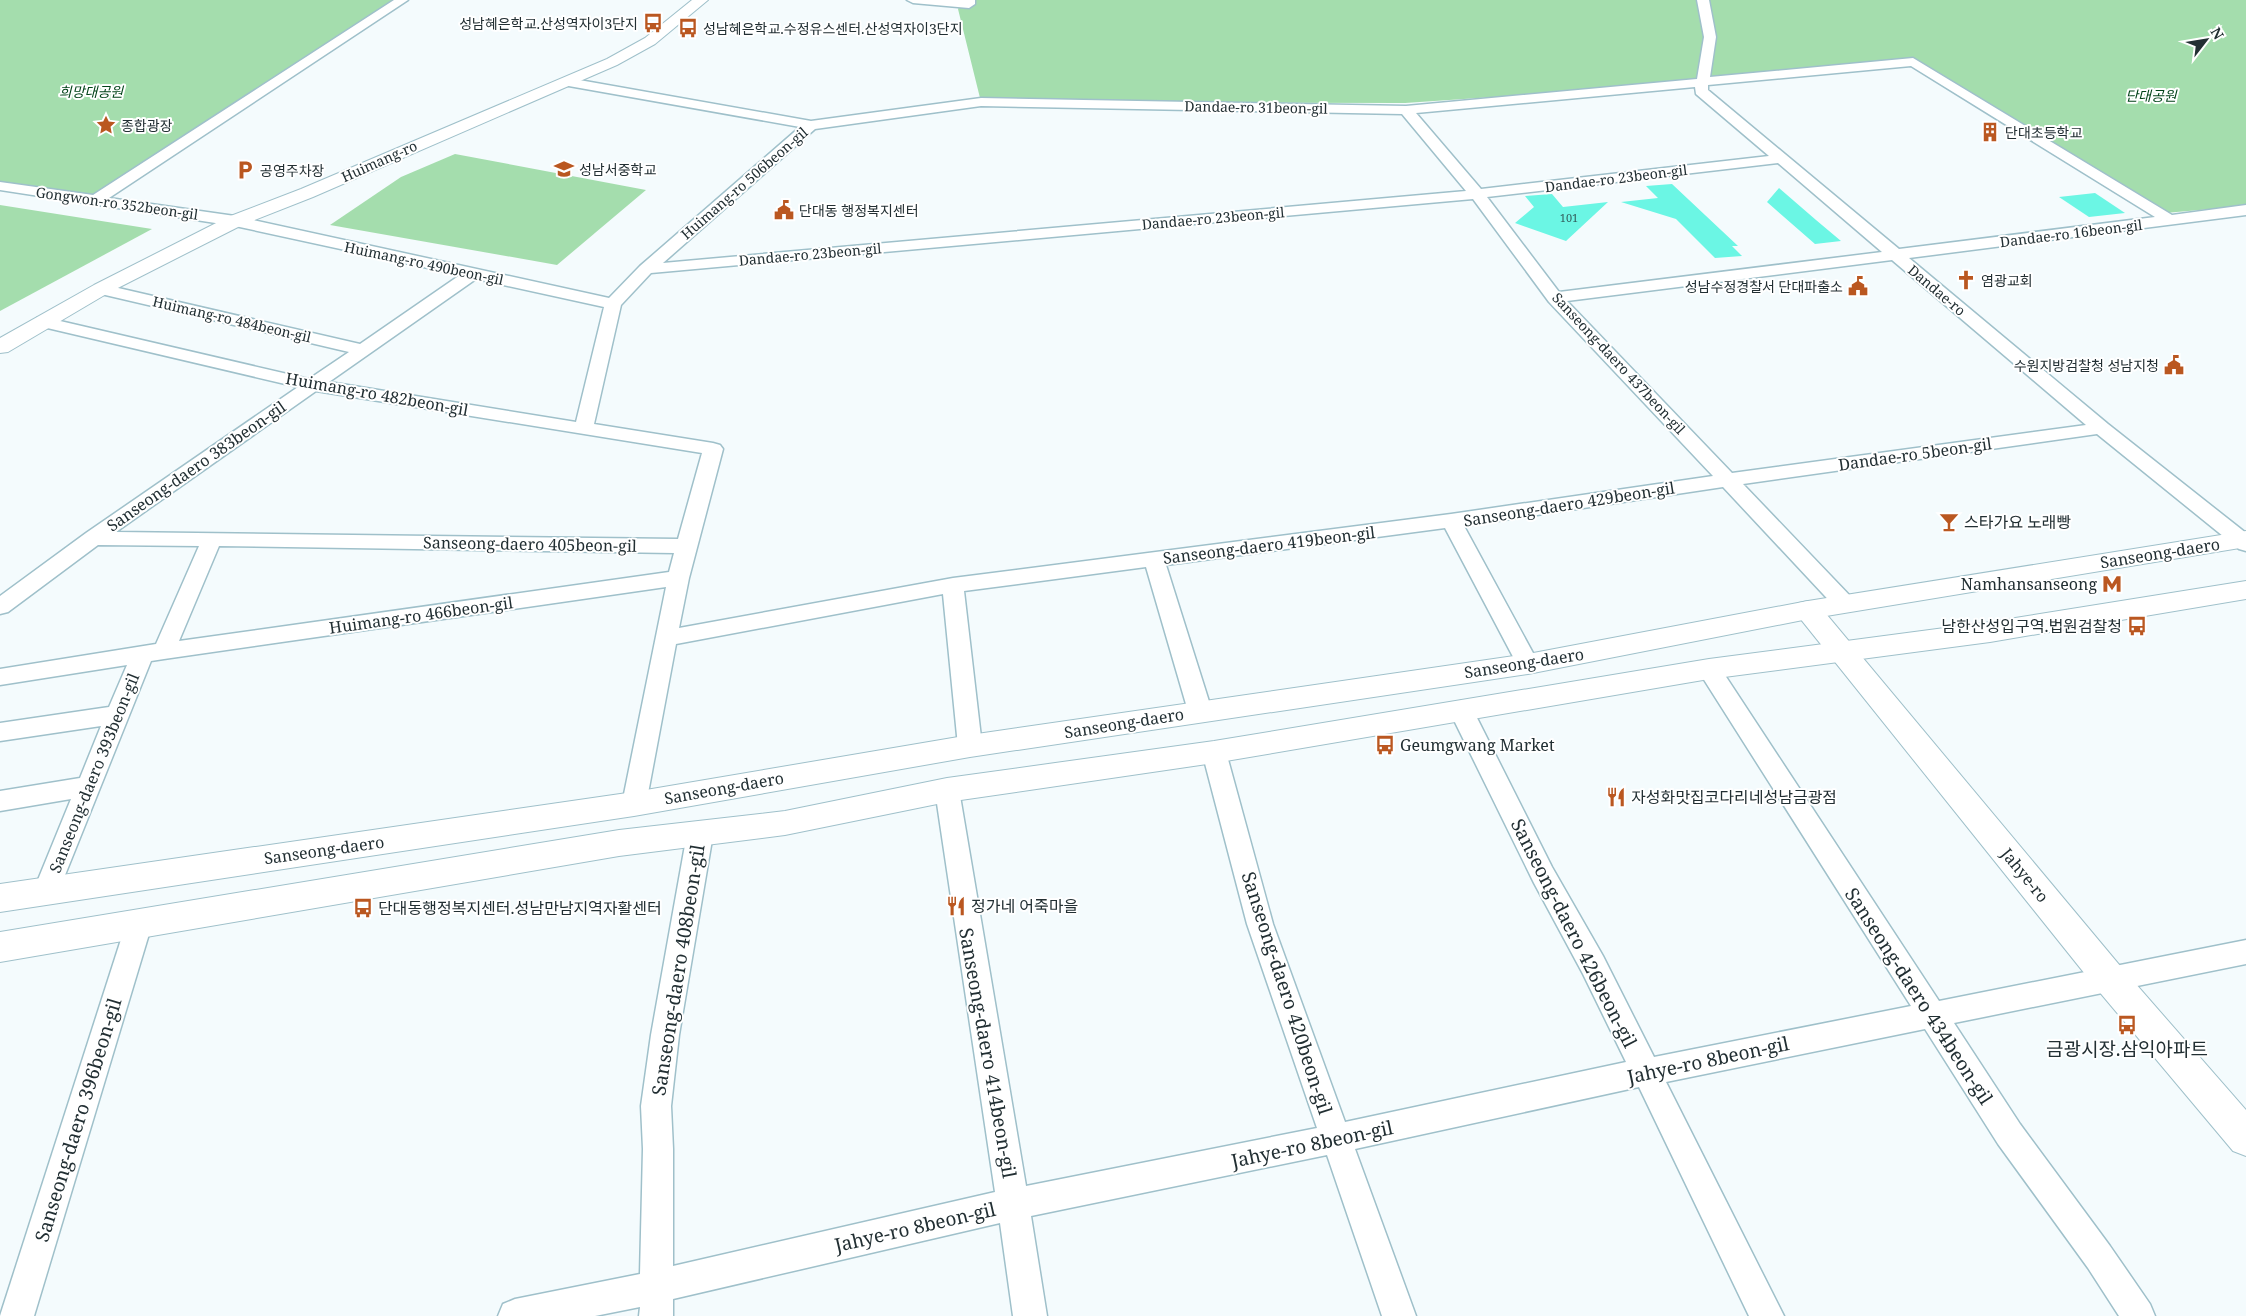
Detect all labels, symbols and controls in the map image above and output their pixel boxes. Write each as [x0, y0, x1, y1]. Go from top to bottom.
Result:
bus stop icon: 성남혜은학교.산성역자이3단지 [642, 12, 664, 34]
place label: 성남혜은학교.산성역자이3단지 [459, 14, 638, 33]
north arrow [2181, 15, 2231, 65]
bus stop icon: 성남혜은학교.수정유스센터.산성역자이3단지 [677, 17, 699, 39]
place label: 성남혜은학교.수정유스센터.산성역자이3단지 [703, 19, 963, 38]
text: N [2207, 23, 2229, 43]
park label: 희망대공원 [59, 82, 124, 101]
park label: 단대공원 [2125, 86, 2178, 105]
street label: Dandae-ro 31beon-gil [1184, 96, 1328, 118]
place icon: 종합광장 [95, 114, 117, 136]
place label: 종합광장 [121, 116, 173, 135]
building icon: 단대초등학교 [1979, 121, 2001, 143]
street label: Huimang-ro 506beon-gil [677, 122, 812, 243]
place label: 단대초등학교 [2005, 123, 2082, 142]
street label: Huimang-ro [338, 136, 420, 186]
school or university icon: 성남서중학교 [553, 158, 575, 180]
parking icon: 공영주차장 [234, 159, 256, 181]
place label: 성남서중학교 [579, 160, 656, 179]
street label: Dandae-ro 23beon-gil [1544, 160, 1689, 196]
place label: 공영주차장 [260, 161, 325, 180]
street label: Gongwon-ro 352beon-gil [35, 182, 200, 224]
public building icon: 단대동 행정복지센터 [773, 199, 795, 221]
place label: 단대동 행정복지센터 [799, 201, 919, 220]
street label: Dandae-ro 23beon-gil [1141, 202, 1286, 234]
house number: 101 [1560, 210, 1578, 225]
street label: Dandae-ro 16beon-gil [1999, 215, 2144, 251]
street label: Huimang-ro 490beon-gil [343, 237, 506, 289]
street label: Dandae-ro 23beon-gil [738, 238, 883, 270]
street label: Dandae-ro [1904, 260, 1970, 320]
church icon: 염광교회 [1955, 269, 1977, 291]
place label: 염광교회 [1981, 271, 2033, 290]
public building icon: 성남수정경찰서 단대파출소 [1847, 275, 1869, 297]
place label: 성남수정경찰서 단대파출소 [1685, 277, 1843, 296]
street label: Sanseong-daero 437beon-gil [1548, 288, 1690, 438]
street label: Huimang-ro 484beon-gil [151, 292, 314, 347]
public building icon: 수원지방검찰청 성남지청 [2163, 354, 2185, 376]
place label: 수원지방검찰청 성남지청 [2014, 356, 2159, 375]
street label: Huimang-ro 482beon-gil [284, 367, 470, 421]
street label: Sanseong-daero 383beon-gil [102, 396, 290, 536]
street label: Dandae-ro 5beon-gil [1837, 432, 1993, 476]
street label: Sanseong-daero 429beon-gil [1462, 476, 1676, 532]
bar icon: 스타가요 노래빵 [1938, 511, 1960, 533]
place label: 스타가요 노래빵 [1964, 511, 2071, 533]
street label: Sanseong-daero 419beon-gil [1162, 521, 1376, 569]
street label: Sanseong-daero 405beon-gil [423, 531, 637, 557]
street label: Sanseong-daero [2098, 533, 2222, 573]
place label: Namhansanseong [1961, 573, 2097, 595]
metro station icon: Namhansanseong [2101, 573, 2123, 595]
street label: Huimang-ro 466beon-gil [328, 591, 514, 639]
place label: 남한산성입구역.법원검찰청 [1941, 615, 2122, 637]
bus stop icon: 남한산성입구역.법원검찰청 [2126, 615, 2148, 637]
street label: Sanseong-daero [1462, 643, 1586, 683]
street label: Sanseong-daero 393beon-gil [44, 670, 144, 876]
street label: Sanseong-daero [1062, 703, 1186, 743]
bus stop icon: Geumgwang Market [1374, 734, 1396, 756]
place label: Geumgwang Market [1400, 734, 1555, 756]
street label: Sanseong-daero [662, 767, 786, 809]
restaurant icon: 자성화맛집코다리네성남금광점 [1605, 786, 1627, 808]
place label: 자성화맛집코다리네성남금광점 [1631, 786, 1837, 808]
street label: Sanseong-daero 426beon-gil [1505, 814, 1643, 1052]
street label: Sanseong-daero [263, 831, 385, 869]
street label: Jahye-ro [1996, 842, 2054, 907]
street label: Sanseong-daero 408beon-gil [645, 843, 711, 1097]
street label: Sanseong-daero 420beon-gil [1235, 868, 1339, 1118]
street label: Sanseong-daero 434beon-gil [1839, 883, 1999, 1110]
restaurant icon: 정가네 어죽마을 [945, 895, 967, 917]
place label: 정가네 어죽마을 [971, 895, 1078, 917]
bus stop icon: 단대동행정복지센터.성남만남지역자활센터 [352, 897, 374, 919]
place label: 단대동행정복지센터.성남만남지역자활센터 [378, 897, 662, 919]
street label: Sanseong-daero 414beon-gil [953, 926, 1023, 1180]
street label: Sanseong-daero 396beon-gil [28, 995, 128, 1245]
bus stop icon: 금광시장.삼익아파트 [2116, 1014, 2138, 1036]
street label: Jahye-ro 8beon-gil [1624, 1030, 1791, 1090]
place label: 금광시장.삼익아파트 [2046, 1036, 2208, 1062]
street label: Jahye-ro 8beon-gil [1228, 1114, 1395, 1174]
street label: Jahye-ro 8beon-gil [831, 1196, 998, 1258]

